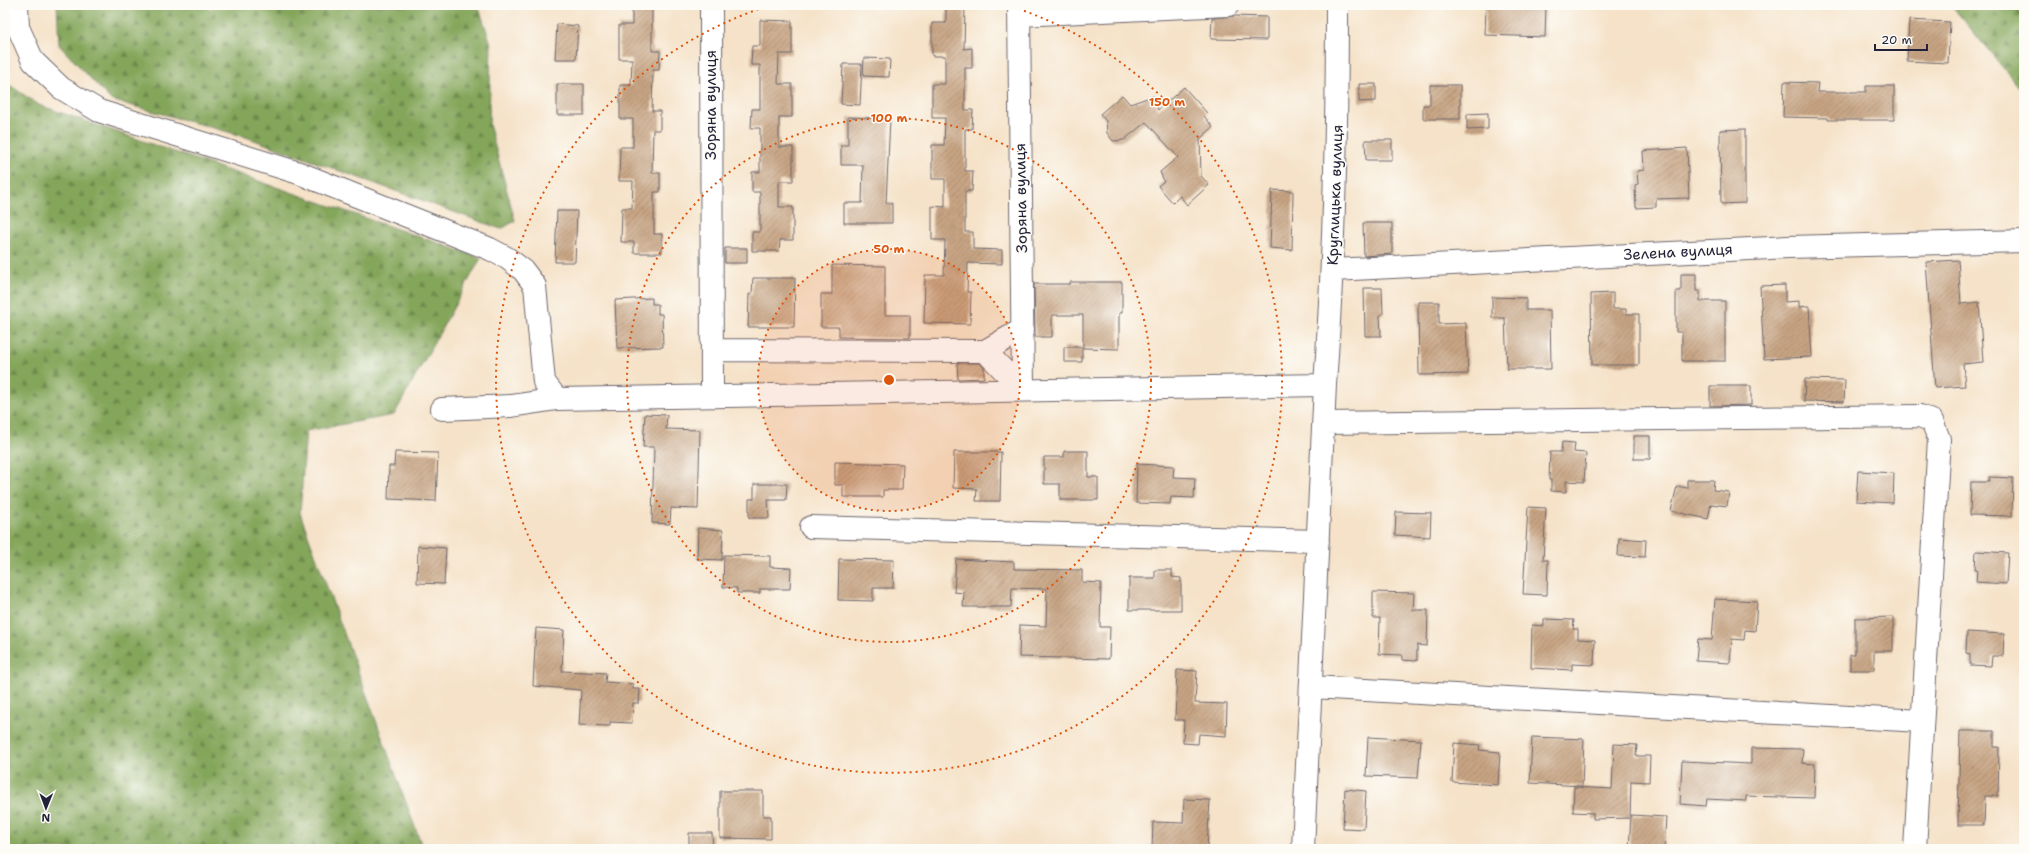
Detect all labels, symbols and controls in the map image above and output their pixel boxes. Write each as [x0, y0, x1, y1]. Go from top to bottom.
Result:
scale bar [1875, 26, 1927, 52]
text: 20 m [1881, 32, 1912, 48]
street label: Зоряна вулиця [701, 50, 721, 160]
text: 150 m [1149, 94, 1185, 110]
text: 100 m [871, 110, 908, 126]
street label: Круглицька вулиця [1323, 124, 1347, 266]
street label: Зоряна вулиця [1010, 143, 1032, 253]
street label: Зелена вулиця [1623, 239, 1733, 265]
text: 50 m [874, 241, 905, 257]
centre of rings [882, 373, 896, 387]
north arrow [26, 788, 66, 828]
text: N [41, 810, 50, 825]

